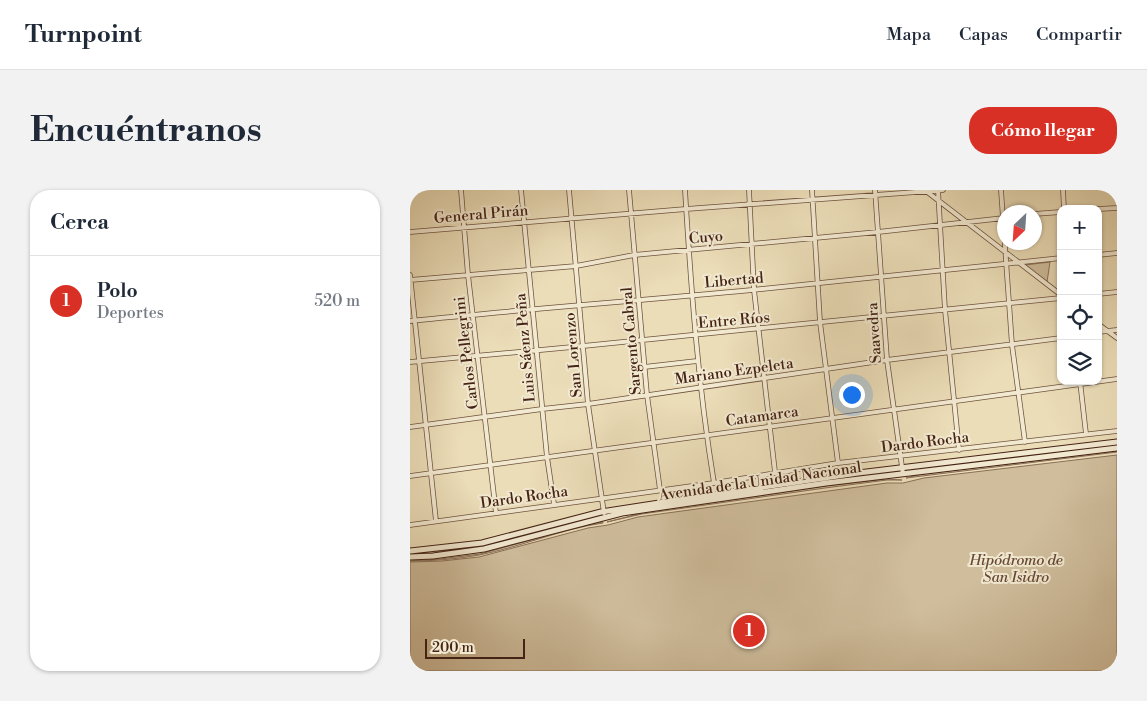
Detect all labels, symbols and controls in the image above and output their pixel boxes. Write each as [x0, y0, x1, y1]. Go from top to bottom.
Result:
text: Turnpoint [25, 20, 142, 50]
text: Mapa [887, 23, 931, 46]
text: Capas [959, 23, 1008, 46]
text: Compartir [1036, 23, 1122, 46]
button: Cómo llegar [969, 107, 1117, 154]
text: Encuéntranos [30, 109, 262, 152]
street label: General Pirán [433, 201, 529, 228]
north arrow [997, 205, 1042, 250]
map controls [1057, 205, 1102, 385]
button: + [1057, 205, 1102, 250]
text: Cerca [50, 210, 109, 236]
street label: Cuyo [688, 227, 724, 248]
button: − [1057, 250, 1102, 295]
street label: Libertad [704, 268, 765, 293]
text: Polo [97, 279, 138, 303]
street label: Sargento Cabral [617, 286, 646, 396]
text: 1 [62, 291, 70, 311]
text: 520 m [314, 291, 360, 311]
street label: Luis Sáenz Peña [511, 292, 540, 403]
street label: Carlos Pellegrini [450, 295, 483, 411]
button: locate [1057, 295, 1102, 340]
street label: Saavedra [863, 301, 886, 364]
text: Deportes [97, 303, 164, 323]
street label: Entre Ríos [697, 308, 771, 333]
street label: San Lorenzo [560, 312, 587, 398]
button: layers [1057, 340, 1102, 385]
street label: Mariano Ezpeleta [674, 354, 795, 389]
your location [839, 382, 865, 408]
street label: Catamarca [724, 402, 800, 431]
street label: Dardo Rocha [880, 428, 970, 457]
street label: Avenida de la Unidad Nacional [656, 458, 863, 505]
street label: Dardo Rocha [479, 482, 570, 513]
park label: Hipódromo de San Isidro [968, 551, 1063, 587]
pin: 1 [733, 612, 765, 650]
scale bar [425, 636, 525, 659]
text: 200 m [432, 639, 474, 657]

